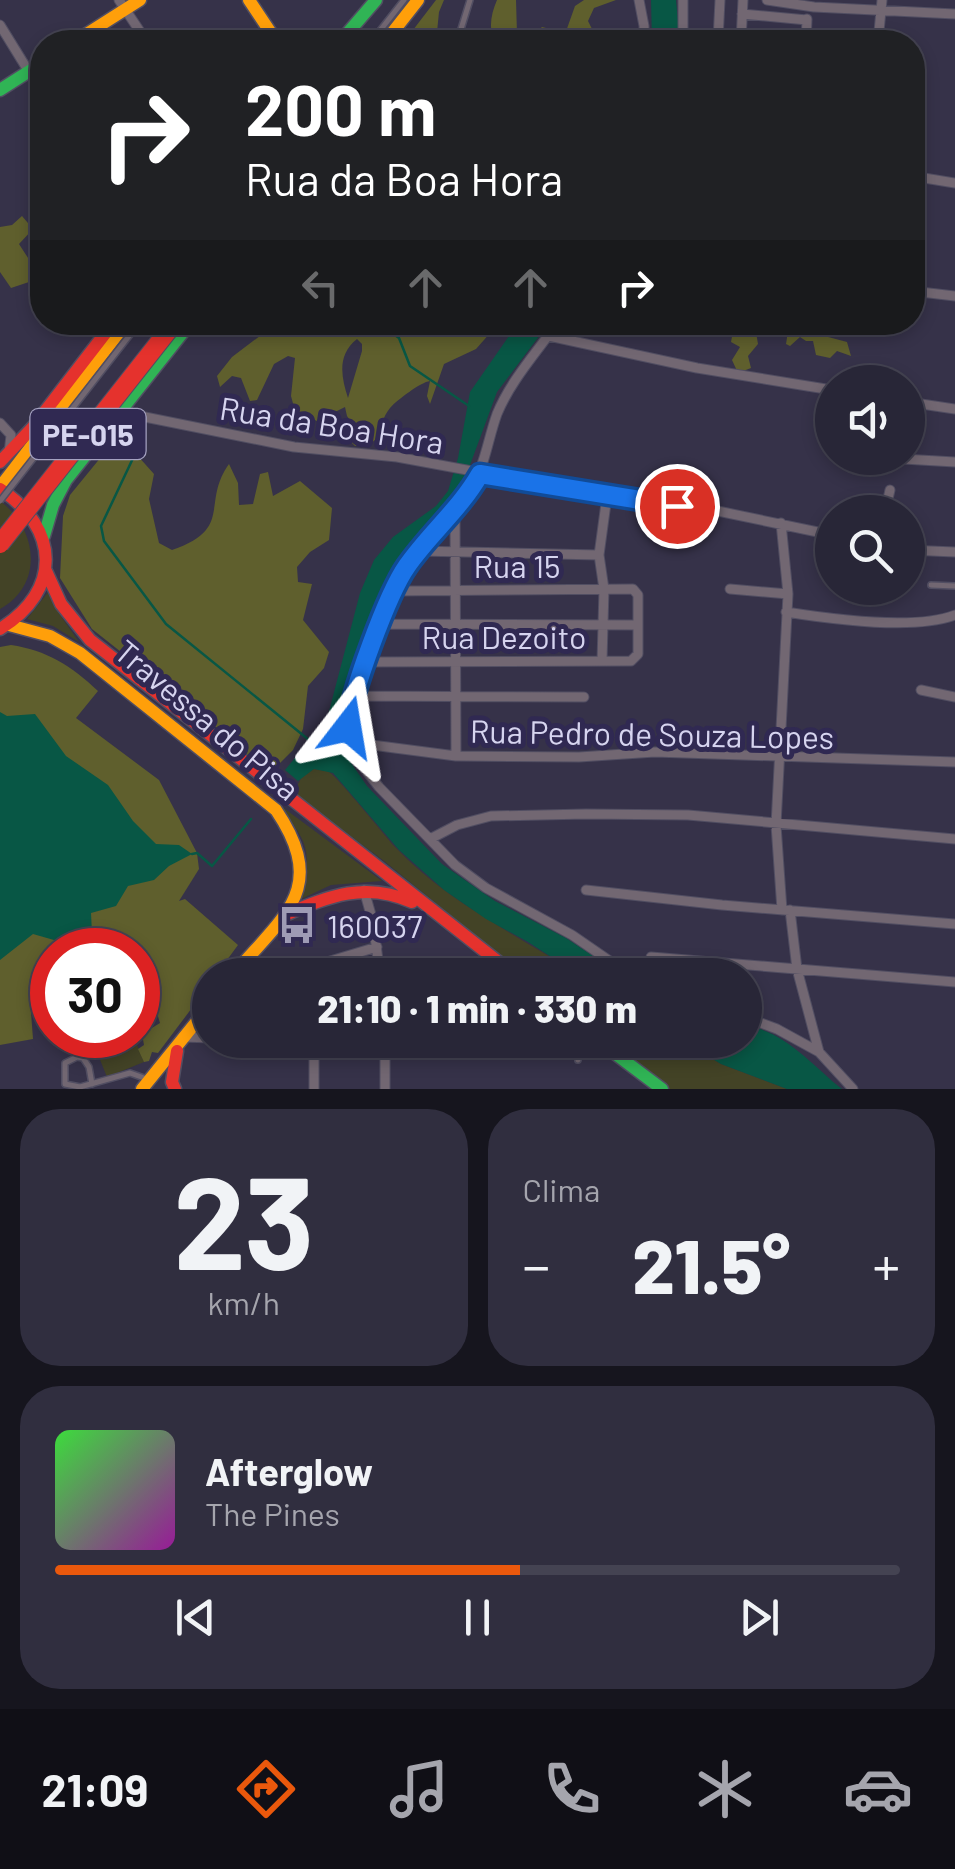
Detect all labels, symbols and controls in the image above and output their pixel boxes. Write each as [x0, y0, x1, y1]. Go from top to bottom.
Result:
text: 200 m [245, 66, 436, 150]
icon: right [80, 70, 210, 200]
text: Rua da Boa Hora [245, 151, 563, 205]
icon: left [293, 260, 348, 315]
icon: ahead [398, 260, 453, 315]
icon: ahead [503, 260, 558, 315]
icon: right [608, 260, 663, 315]
map controls [815, 365, 925, 605]
button: sound [815, 365, 925, 475]
street label: Rua da Boa Hora [217, 388, 447, 460]
road number: PE-015 [31, 409, 146, 459]
pin [635, 464, 720, 549]
icon: arrive [650, 479, 705, 534]
button: search [815, 495, 925, 605]
street label: Rua 15 [473, 546, 561, 584]
street label: Rua Dezoito [422, 617, 586, 655]
street label: Travessa do Pisa [108, 631, 308, 807]
position arrow [296, 675, 400, 779]
street label: Rua Pedro de Souza Lopes [470, 711, 834, 755]
bus stop icon: 160037 [276, 904, 318, 946]
place label: 160037 [327, 906, 422, 944]
speed limit sign: 30 [30, 928, 160, 1058]
text: 21:10 · 1 min · 330 m [317, 985, 637, 1031]
text: 23 [173, 1140, 314, 1296]
text: Clima [523, 1170, 600, 1208]
text: 21.5° [632, 1219, 790, 1309]
text: − [523, 1231, 550, 1297]
text: + [872, 1231, 900, 1297]
text: km/h [208, 1283, 280, 1321]
text: Afterglow [205, 1448, 373, 1494]
text: The Pines [205, 1494, 340, 1532]
icon: previous [168, 1590, 223, 1645]
icon: pause [450, 1590, 505, 1645]
icon: next [732, 1590, 787, 1645]
icon: directions [231, 1754, 301, 1824]
icon: music [384, 1754, 454, 1824]
icon: phone [537, 1754, 607, 1824]
icon: climate [690, 1754, 760, 1824]
icon: car [843, 1754, 913, 1824]
text: 21:09 [42, 1762, 148, 1816]

